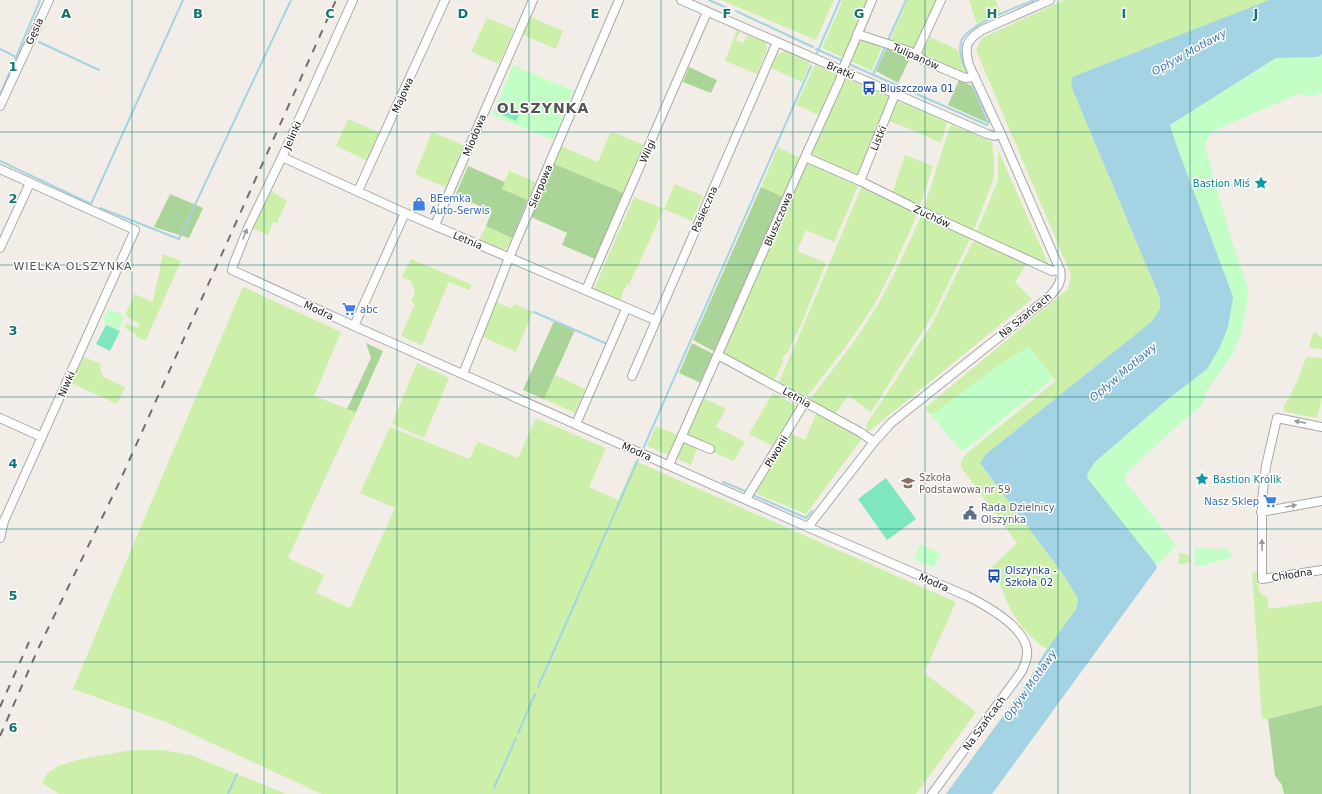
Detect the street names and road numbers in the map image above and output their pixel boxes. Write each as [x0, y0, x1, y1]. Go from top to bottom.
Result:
street label: Gęsia [24, 16, 45, 46]
street label: Tulipanów [890, 41, 941, 72]
street label: Bratki [825, 59, 857, 81]
street label: Majowa [390, 76, 415, 115]
street label: Miodowa [461, 113, 488, 158]
street label: Jelinki [281, 119, 303, 152]
street label: Listki [868, 124, 888, 152]
street label: Wilgi [637, 138, 657, 165]
street label: Sierpowa [526, 163, 555, 210]
street label: Pasieczna [689, 185, 719, 234]
street label: Bluszczowa [762, 191, 795, 248]
street label: Zuchów [912, 203, 952, 230]
street label: Letnia [452, 229, 484, 252]
street label: Na Szańcach [997, 291, 1054, 340]
street label: Modra [302, 299, 335, 322]
street label: Niwki [56, 370, 77, 399]
street label: Letnia [781, 385, 813, 410]
street label: Piwonii [763, 434, 790, 469]
street label: Modra [620, 440, 653, 463]
street label: Chłodna [1271, 566, 1313, 583]
street label: Modra [917, 571, 950, 594]
street label: Na Szańcach [961, 694, 1008, 753]

